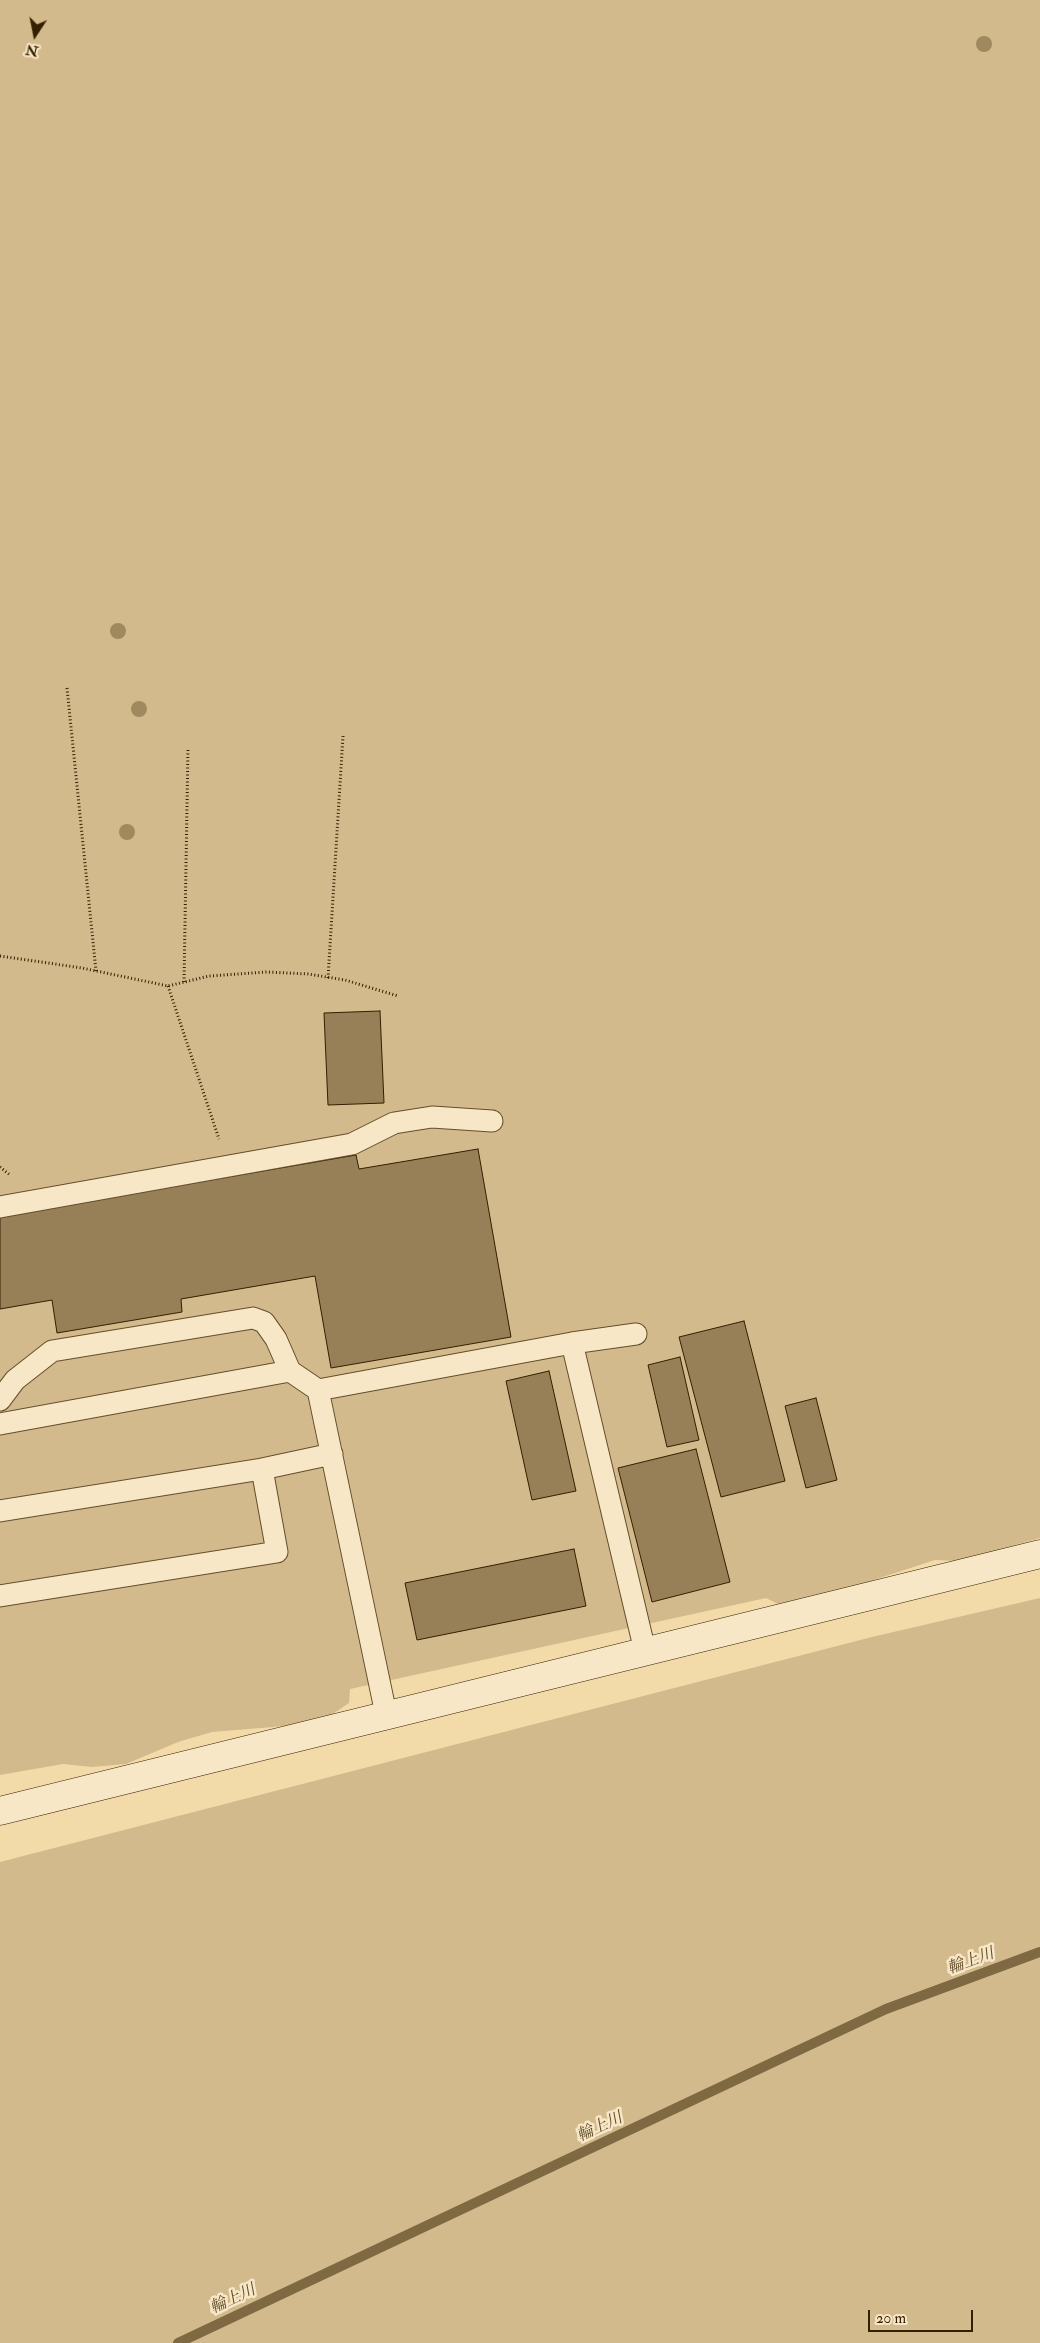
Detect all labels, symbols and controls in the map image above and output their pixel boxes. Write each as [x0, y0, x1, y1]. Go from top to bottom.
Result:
north arrow [10, 10, 60, 60]
text: N [24, 41, 40, 60]
water label: 輪上川 [945, 1945, 997, 1979]
water label: 輪上川 [574, 2109, 626, 2147]
water label: 輪上川 [207, 2281, 259, 2319]
scale bar [870, 2300, 975, 2332]
text: 20 m [876, 2309, 906, 2328]

